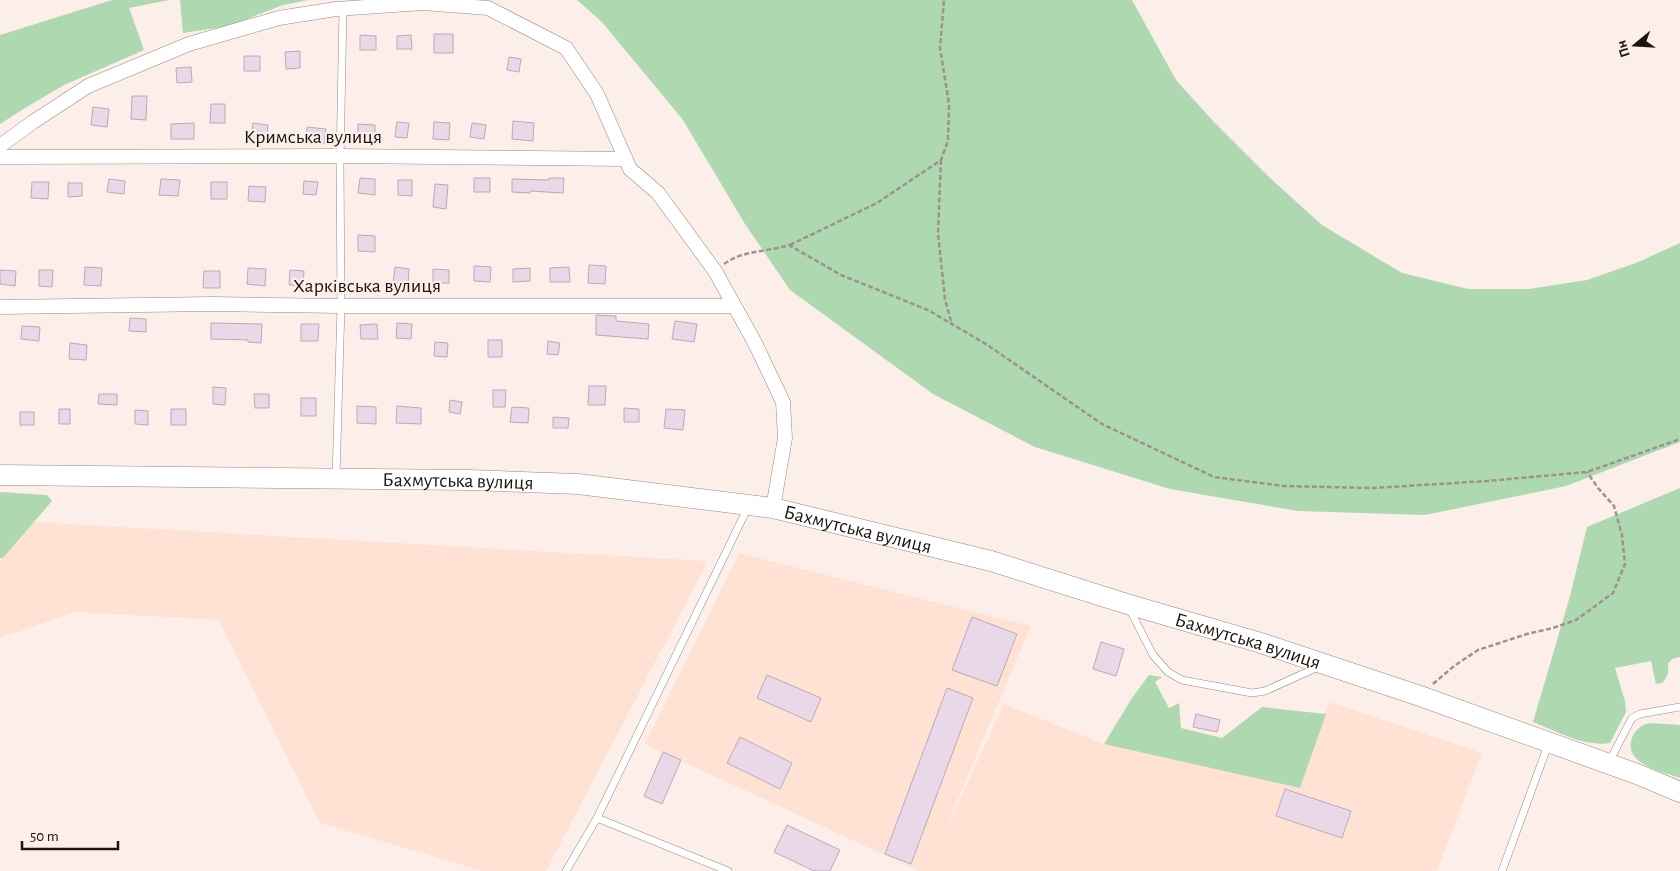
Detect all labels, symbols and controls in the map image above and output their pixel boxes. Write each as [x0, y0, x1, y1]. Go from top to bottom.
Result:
north arrow [1610, 20, 1660, 70]
text: Пн [1614, 38, 1633, 59]
street label: Кримська вулиця [244, 127, 382, 147]
street label: Харківська вулиця [293, 276, 441, 296]
street label: Бахмутська вулиця [382, 470, 534, 493]
street label: Бахмутська вулиця [782, 502, 934, 557]
street label: Бахмутська вулиця [1173, 610, 1323, 673]
scale bar [22, 818, 119, 850]
text: 50 m [30, 829, 59, 844]

